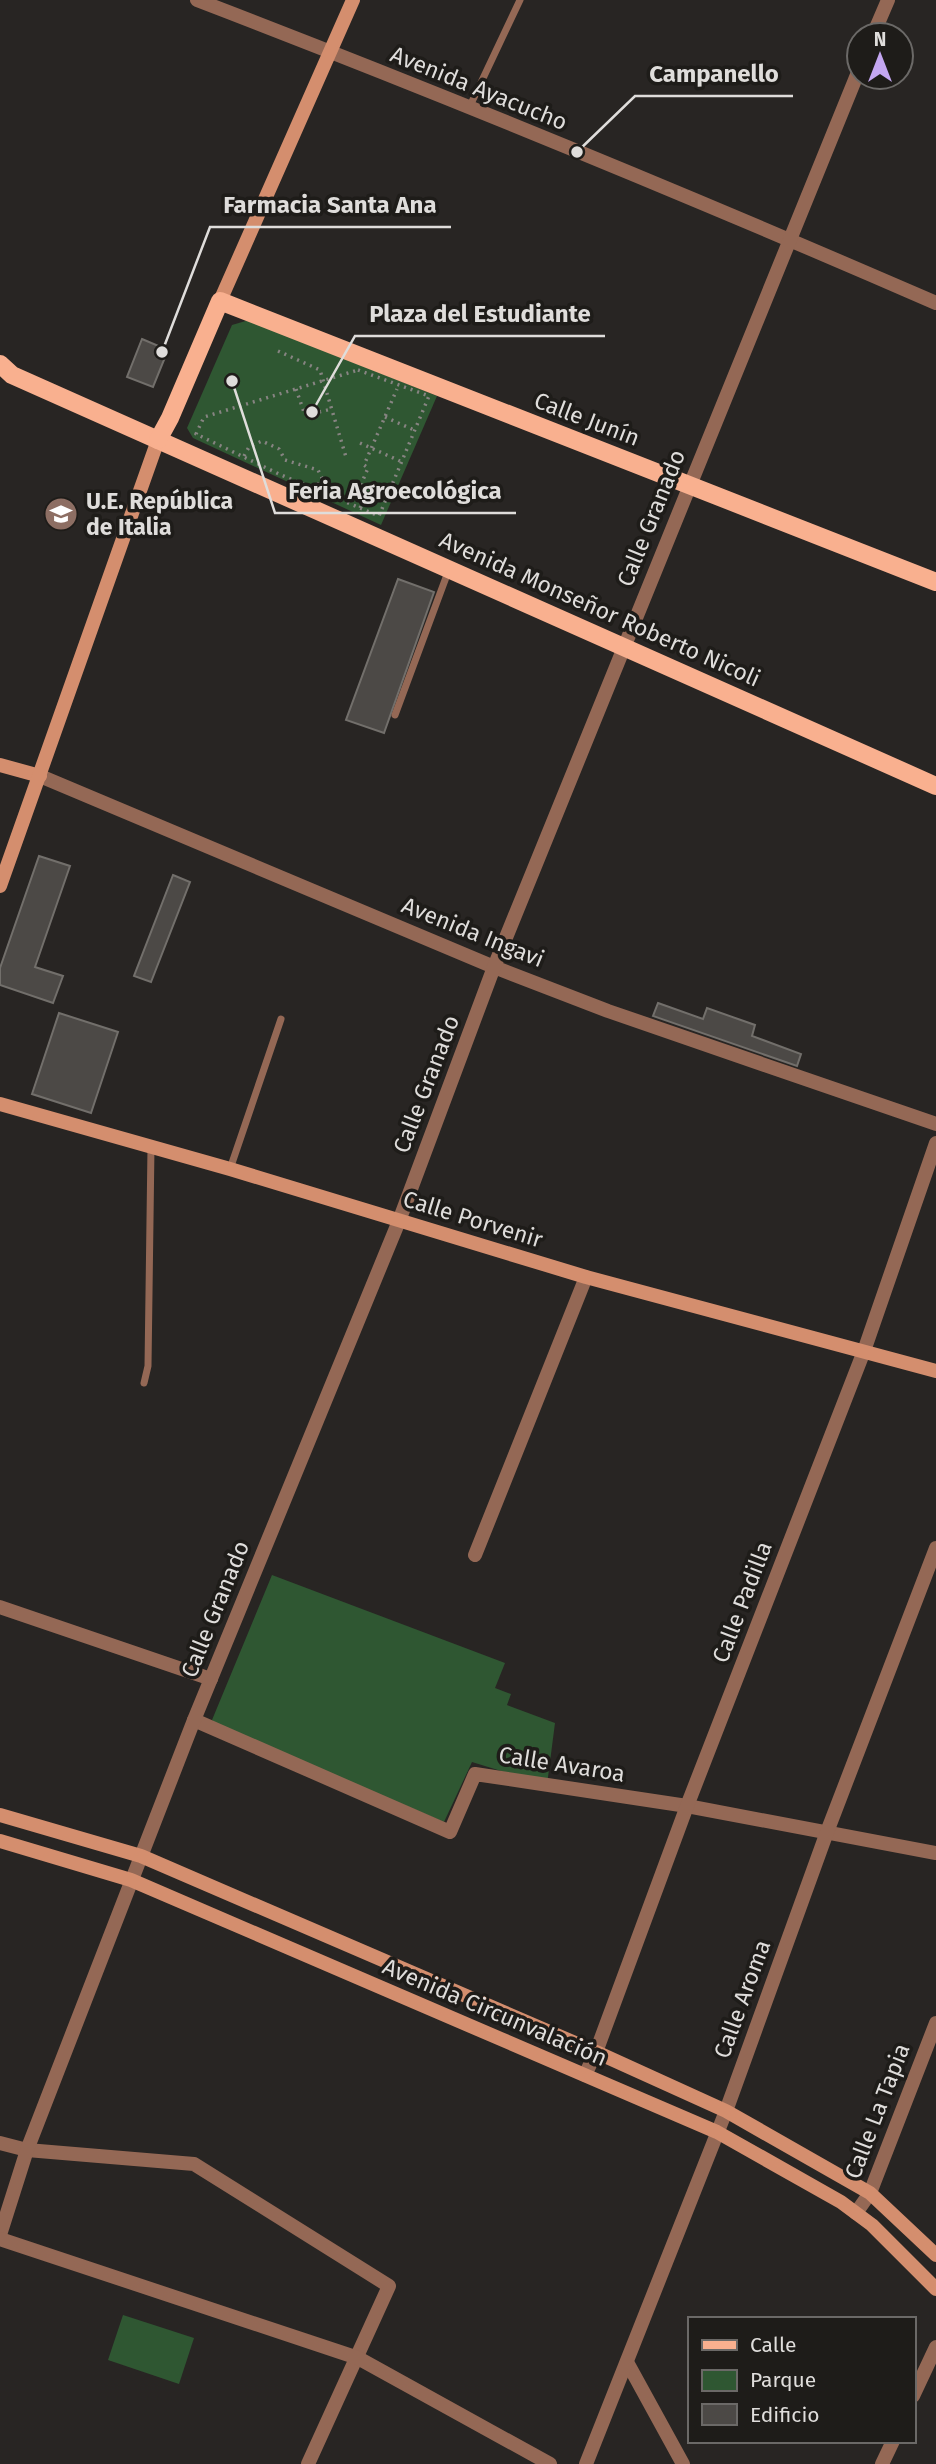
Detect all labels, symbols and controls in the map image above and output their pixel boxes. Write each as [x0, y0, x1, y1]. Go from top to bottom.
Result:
north arrow [845, 21, 915, 91]
text: N [874, 28, 886, 51]
street label: Avenida Ayacucho [387, 40, 571, 136]
callout: Campanello [635, 51, 793, 96]
text: Campanello [649, 60, 779, 88]
callout: Farmacia Santa Ana [210, 182, 451, 227]
text: Farmacia Santa Ana [223, 191, 437, 219]
callout: Plaza del Estudiante [355, 291, 605, 336]
text: Plaza del Estudiante [369, 300, 591, 328]
street label: Calle Junín [530, 386, 644, 452]
street label: Calle Granado [611, 445, 691, 591]
callout: Feria Agroecológica [275, 468, 516, 513]
text: Feria Agroecológica [288, 477, 502, 505]
place label: U.E. República de Italia [86, 487, 233, 541]
school or university icon: U.E. República de Italia [42, 495, 80, 533]
street label: Avenida Monseñor Roberto Nicoli [435, 525, 765, 693]
street label: Avenida Ingavi [398, 891, 548, 973]
street label: Calle Granado [387, 1011, 465, 1157]
street label: Calle Porvenir [400, 1184, 546, 1254]
street label: Calle Granado [175, 1536, 255, 1682]
street label: Calle Padilla [706, 1537, 778, 1667]
street label: Calle Avaroa [497, 1740, 627, 1788]
street label: Calle Aroma [708, 1936, 776, 2062]
street label: Avenida Circunvalación [379, 1952, 611, 2072]
street label: Calle La Tapia [838, 2039, 916, 2183]
legend [688, 2317, 915, 2443]
text: Calle [750, 2332, 796, 2358]
text: Parque [750, 2367, 816, 2393]
text: Edificio [750, 2402, 820, 2428]

